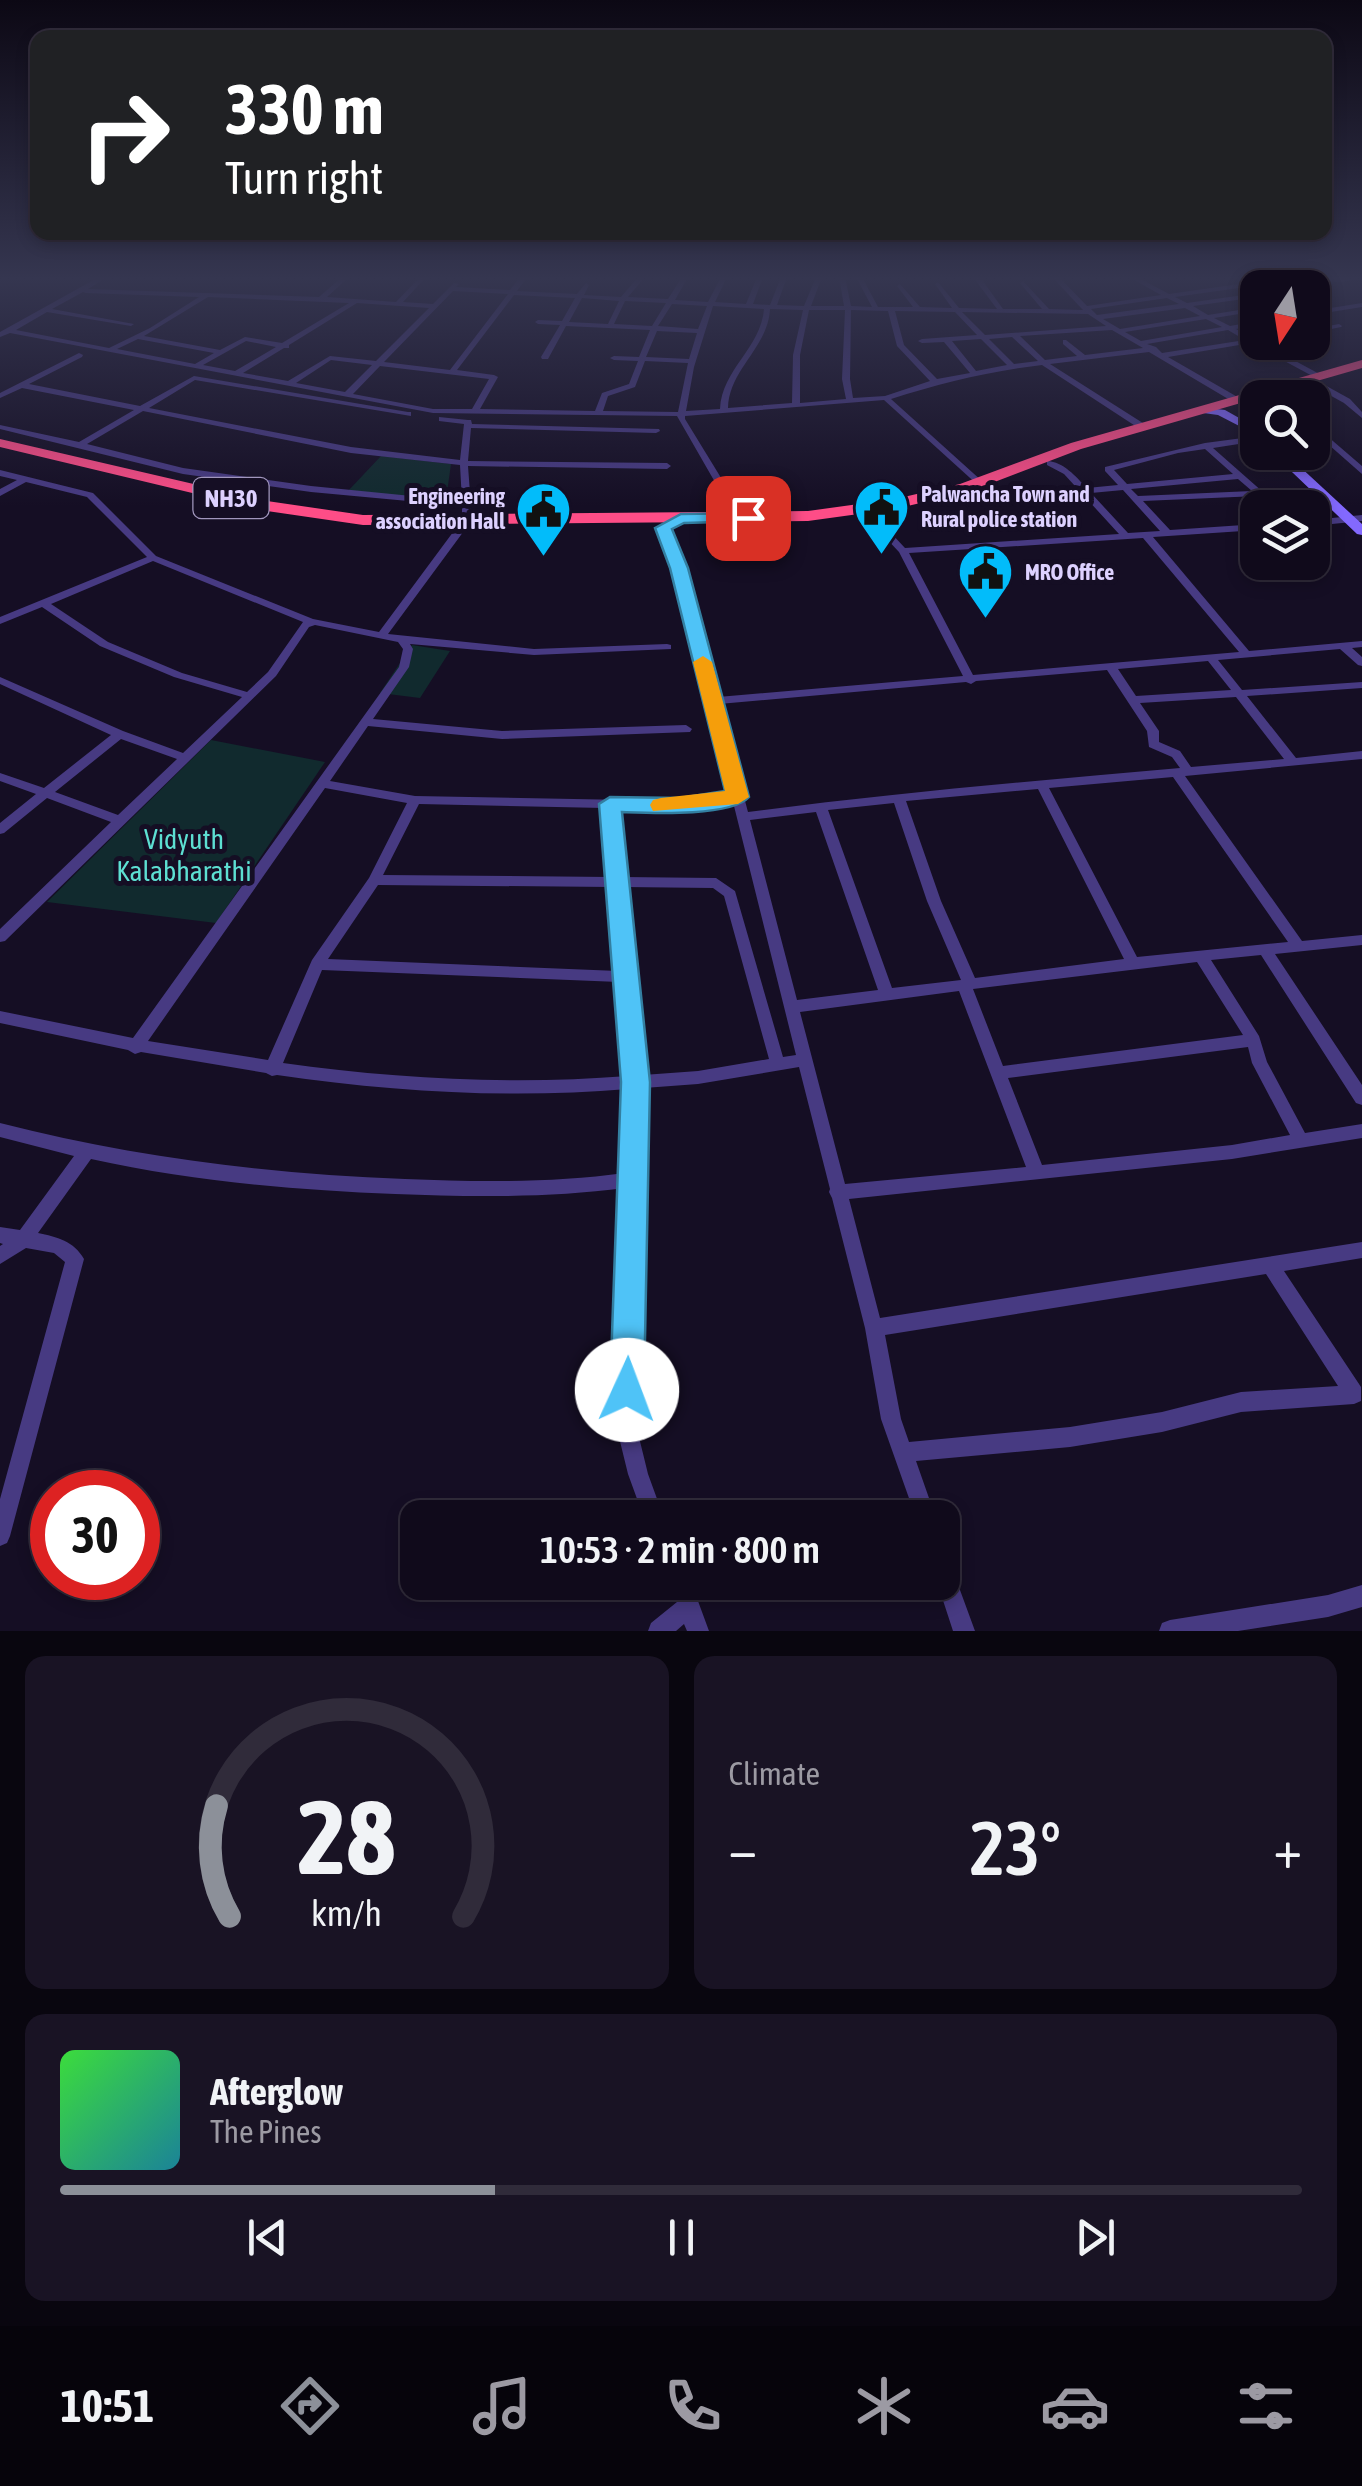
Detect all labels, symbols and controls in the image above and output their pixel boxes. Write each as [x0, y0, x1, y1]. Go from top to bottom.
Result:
text: 330 m [225, 69, 384, 149]
icon: right [60, 70, 190, 200]
text: Turn right [225, 152, 383, 204]
north arrow [1240, 270, 1330, 360]
map controls [1240, 270, 1330, 580]
button: search [1240, 380, 1330, 470]
pin [706, 476, 791, 561]
public building icon: Palwancha Town and Rural police station [852, 477, 912, 556]
road number: NH30 [194, 478, 268, 518]
public building icon: Engineering association Hall [514, 479, 574, 558]
place label: Palwancha Town and Rural police station [921, 481, 1090, 532]
place label: Engineering association Hall [375, 483, 506, 534]
button: layers [1240, 490, 1330, 580]
icon: arrive [721, 491, 776, 546]
public building icon: MRO Office [956, 542, 1016, 621]
place label: MRO Office [1025, 559, 1114, 585]
park label: Vidyuth Kalabharathi [116, 823, 252, 887]
position arrow [575, 1338, 679, 1442]
speed limit sign: 30 [30, 1470, 160, 1600]
text: 10:53 · 2 min · 800 m [540, 1528, 820, 1571]
text: Climate [729, 1755, 820, 1792]
text: 28 [298, 1777, 396, 1896]
text: 23° [970, 1805, 1061, 1891]
text: − [729, 1817, 757, 1880]
text: + [1273, 1817, 1302, 1880]
text: km/h [311, 1893, 382, 1934]
text: Afterglow [210, 2070, 343, 2113]
text: The Pines [210, 2113, 322, 2150]
icon: previous [240, 2210, 295, 2265]
icon: pause [654, 2210, 709, 2265]
icon: next [1068, 2210, 1123, 2265]
icon: directions [275, 2371, 345, 2441]
icon: music [467, 2371, 537, 2441]
icon: phone [658, 2371, 728, 2441]
icon: climate [849, 2371, 919, 2441]
icon: car [1040, 2371, 1110, 2441]
icon: filters [1231, 2371, 1301, 2441]
text: 10:51 [61, 2380, 154, 2432]

